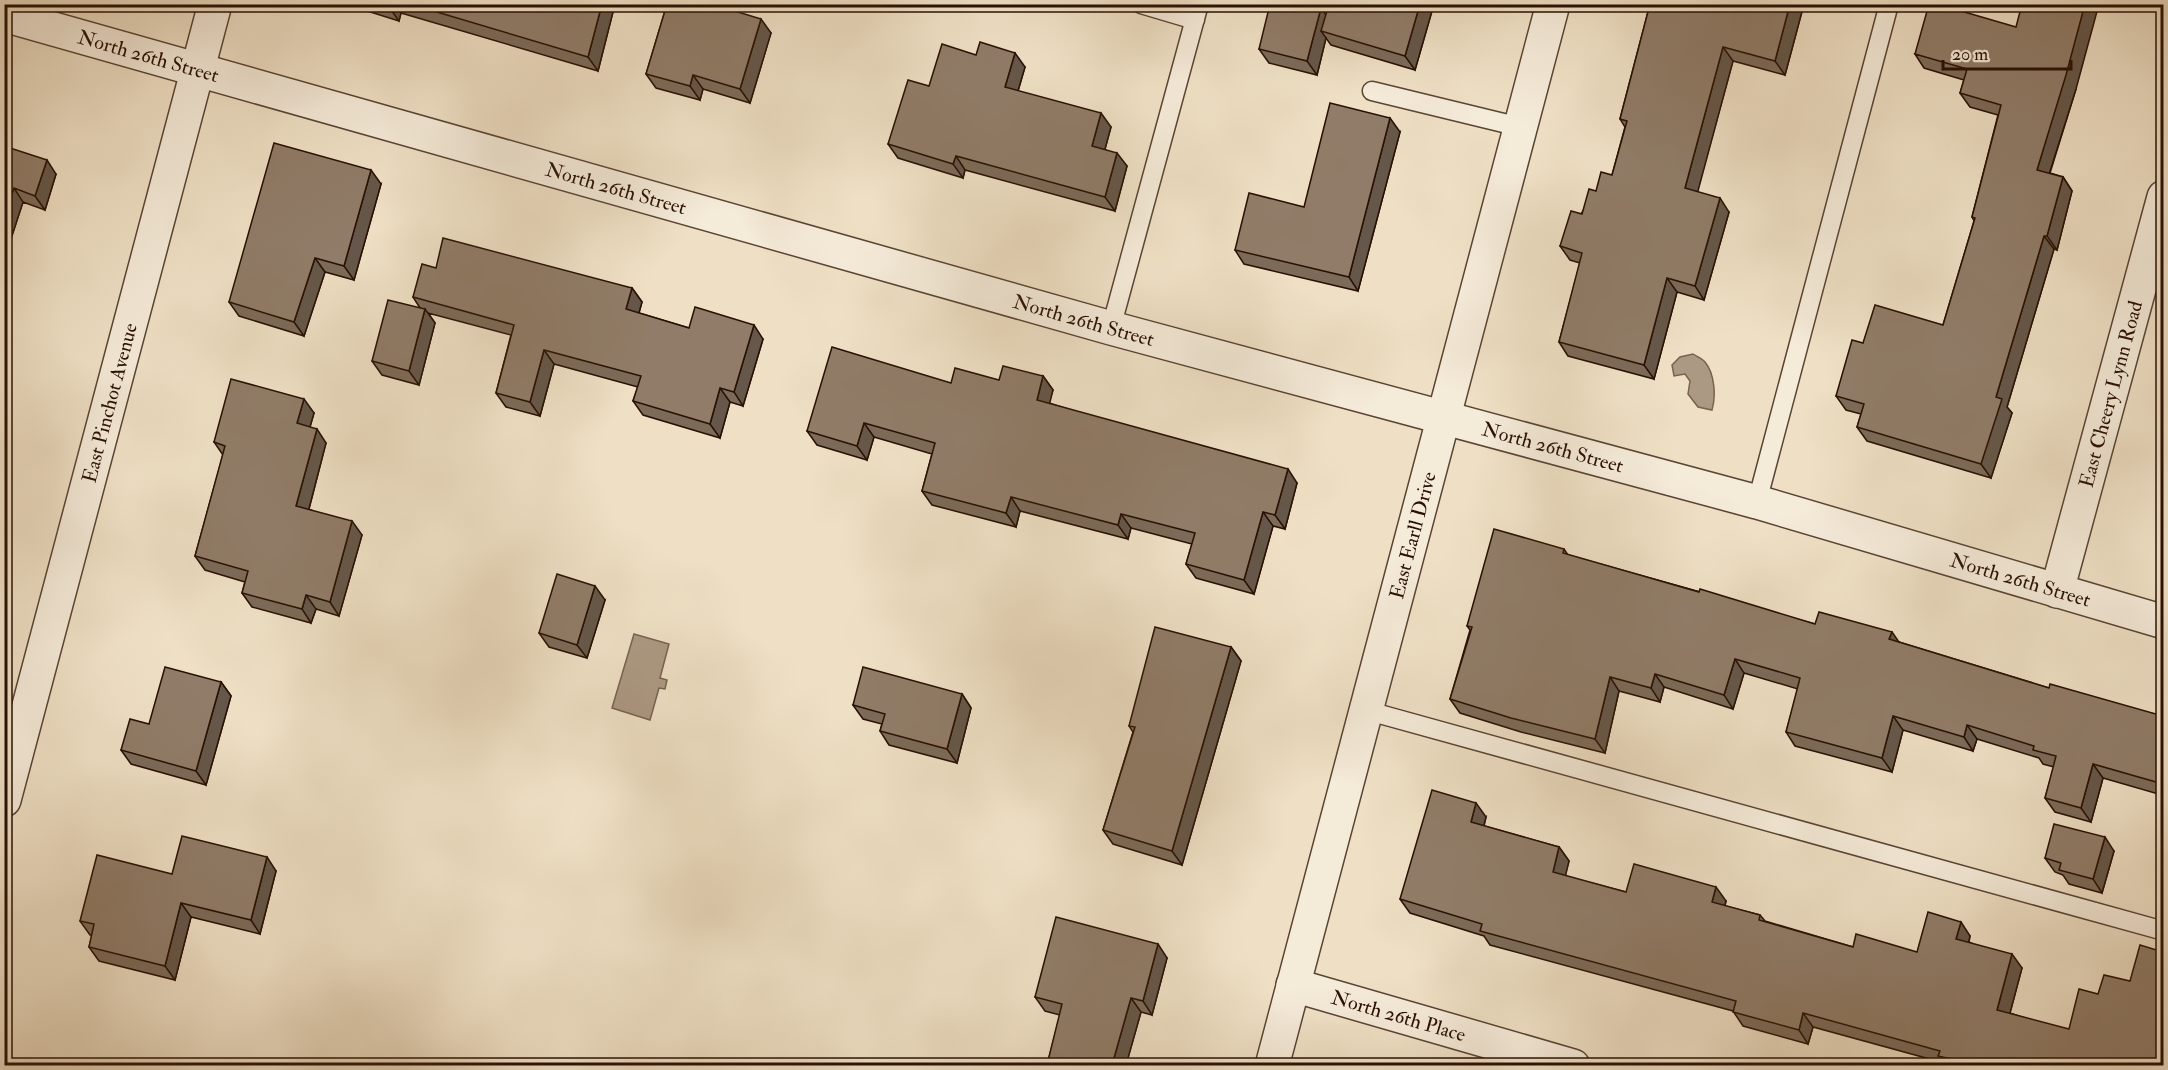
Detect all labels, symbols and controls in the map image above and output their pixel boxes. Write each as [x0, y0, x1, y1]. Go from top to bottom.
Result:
street label: North 26th Street [75, 24, 222, 88]
scale bar [1943, 33, 2070, 71]
text: 20 m [1952, 43, 1988, 66]
street label: North 26th Street [543, 157, 690, 220]
street label: North 26th Street [1010, 289, 1157, 352]
street label: East Cheery Lynn Road [2074, 298, 2148, 490]
street label: East Pinchot Avenue [77, 320, 143, 485]
street label: North 26th Street [1479, 417, 1627, 479]
street label: East Earll Drive [1384, 469, 1442, 602]
street label: North 26th Street [1947, 548, 2094, 613]
street label: North 26th Place [1328, 985, 1469, 1047]

